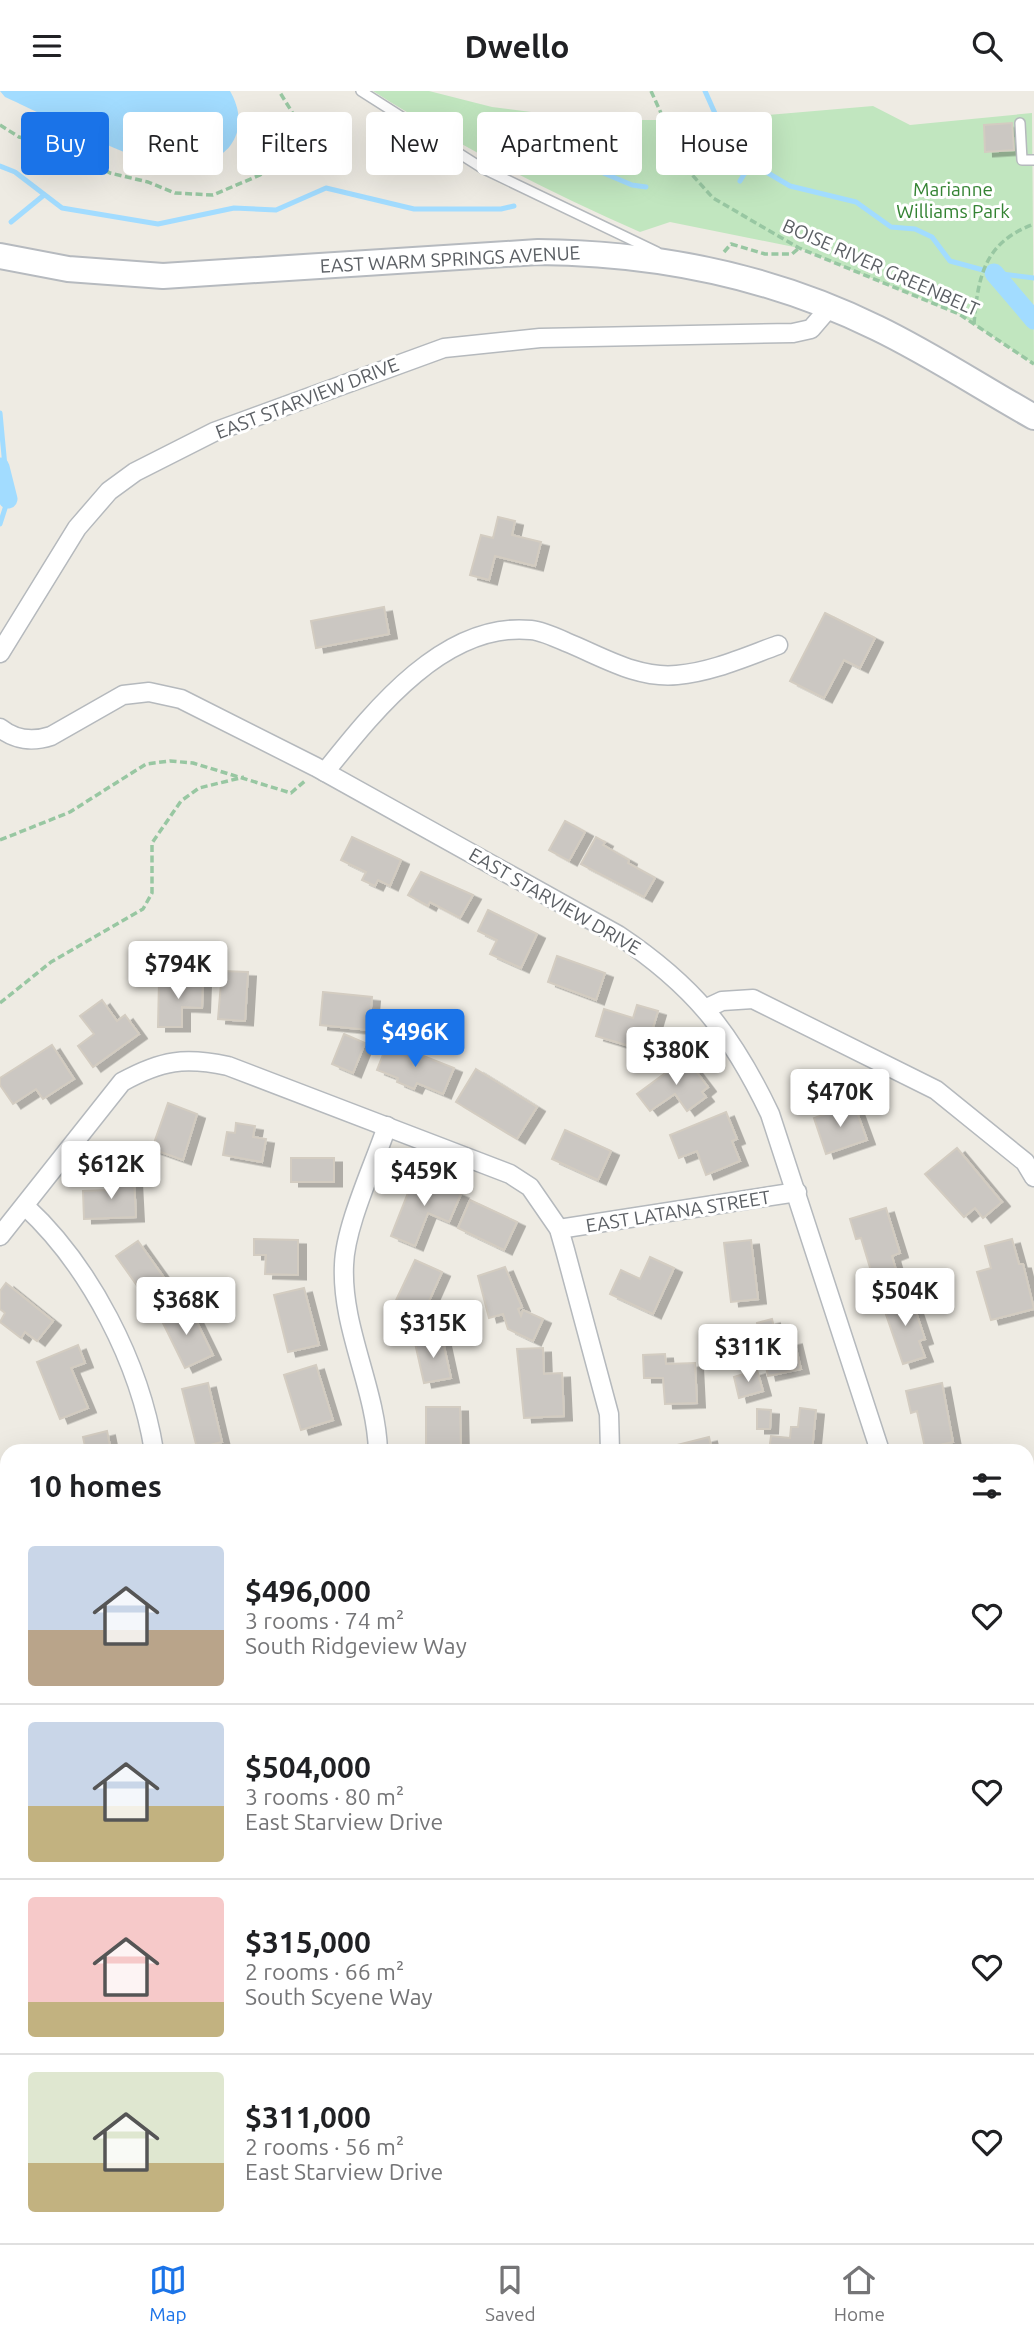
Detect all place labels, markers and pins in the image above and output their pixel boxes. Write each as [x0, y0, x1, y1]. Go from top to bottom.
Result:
pin: $794K [129, 941, 227, 1001]
pin: $496K [366, 1009, 464, 1069]
pin: $380K [627, 1027, 725, 1087]
pin: $470K [791, 1069, 889, 1129]
pin: $612K [62, 1141, 160, 1201]
pin: $459K [375, 1149, 473, 1208]
pin: $504K [856, 1269, 954, 1328]
pin: $368K [137, 1277, 235, 1337]
pin: $315K [384, 1301, 482, 1360]
pin: $311K [699, 1325, 797, 1384]

